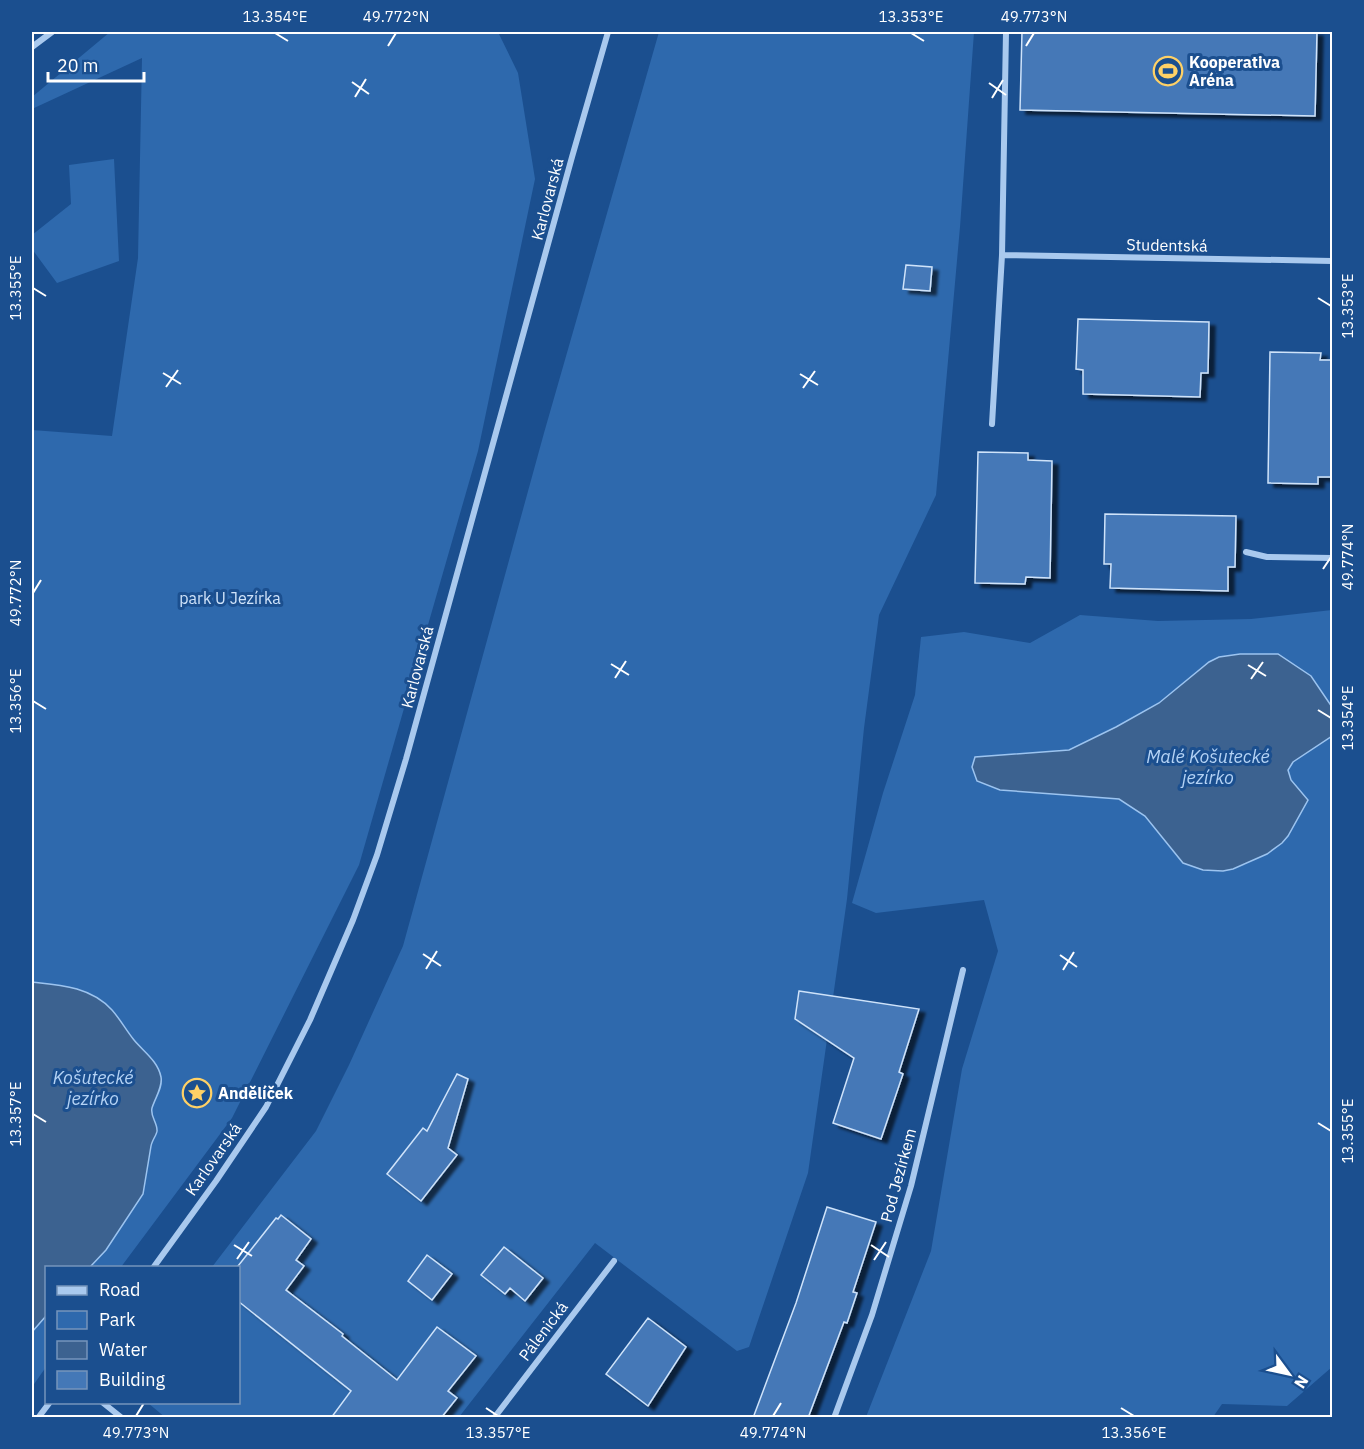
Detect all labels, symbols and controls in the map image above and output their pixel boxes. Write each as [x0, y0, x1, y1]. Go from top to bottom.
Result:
text: 13.354°E [243, 7, 307, 26]
text: 49.772°N [363, 7, 429, 26]
text: 13.353°E [879, 7, 943, 26]
text: 49.773°N [1001, 7, 1067, 26]
scale bar [48, 45, 144, 83]
place label: Kooperativa Aréna [1189, 52, 1280, 90]
text: 20 m [57, 54, 99, 77]
sports icon: Kooperativa Aréna [1152, 55, 1184, 87]
street label: Karlovarská [526, 155, 568, 242]
street label: Studentská [1126, 234, 1208, 256]
text: 13.355°E [6, 256, 25, 320]
text: 13.353°E [1338, 274, 1357, 338]
text: 49.774°N [1338, 524, 1357, 590]
text: 49.772°N [6, 560, 25, 626]
park label: park U Jezírka [179, 588, 281, 608]
street label: Karlovarská [396, 623, 438, 710]
text: 13.356°E [6, 669, 25, 733]
text: 13.354°E [1338, 686, 1357, 750]
water label: Malé Košutecké jezírko [1146, 745, 1270, 789]
water label: Košutecké jezírko [53, 1066, 133, 1110]
place icon: Andělíček [181, 1077, 213, 1109]
text: 13.357°E [6, 1082, 25, 1146]
place label: Andělíček [218, 1083, 294, 1103]
text: 13.355°E [1338, 1099, 1357, 1163]
street label: Karlovarská [181, 1118, 246, 1199]
street label: Pod Jezírkem [876, 1126, 920, 1224]
legend [45, 1266, 240, 1404]
text: Road [99, 1278, 140, 1301]
street label: Pálenická [514, 1297, 572, 1365]
text: Park [99, 1308, 136, 1331]
text: Water [99, 1338, 148, 1361]
north arrow [1259, 1344, 1319, 1404]
text: Building [99, 1368, 166, 1391]
text: N [1290, 1372, 1313, 1392]
text: 49.773°N [103, 1423, 169, 1442]
text: 13.357°E [466, 1423, 530, 1442]
text: 49.774°N [740, 1423, 806, 1442]
text: 13.356°E [1102, 1423, 1166, 1442]

